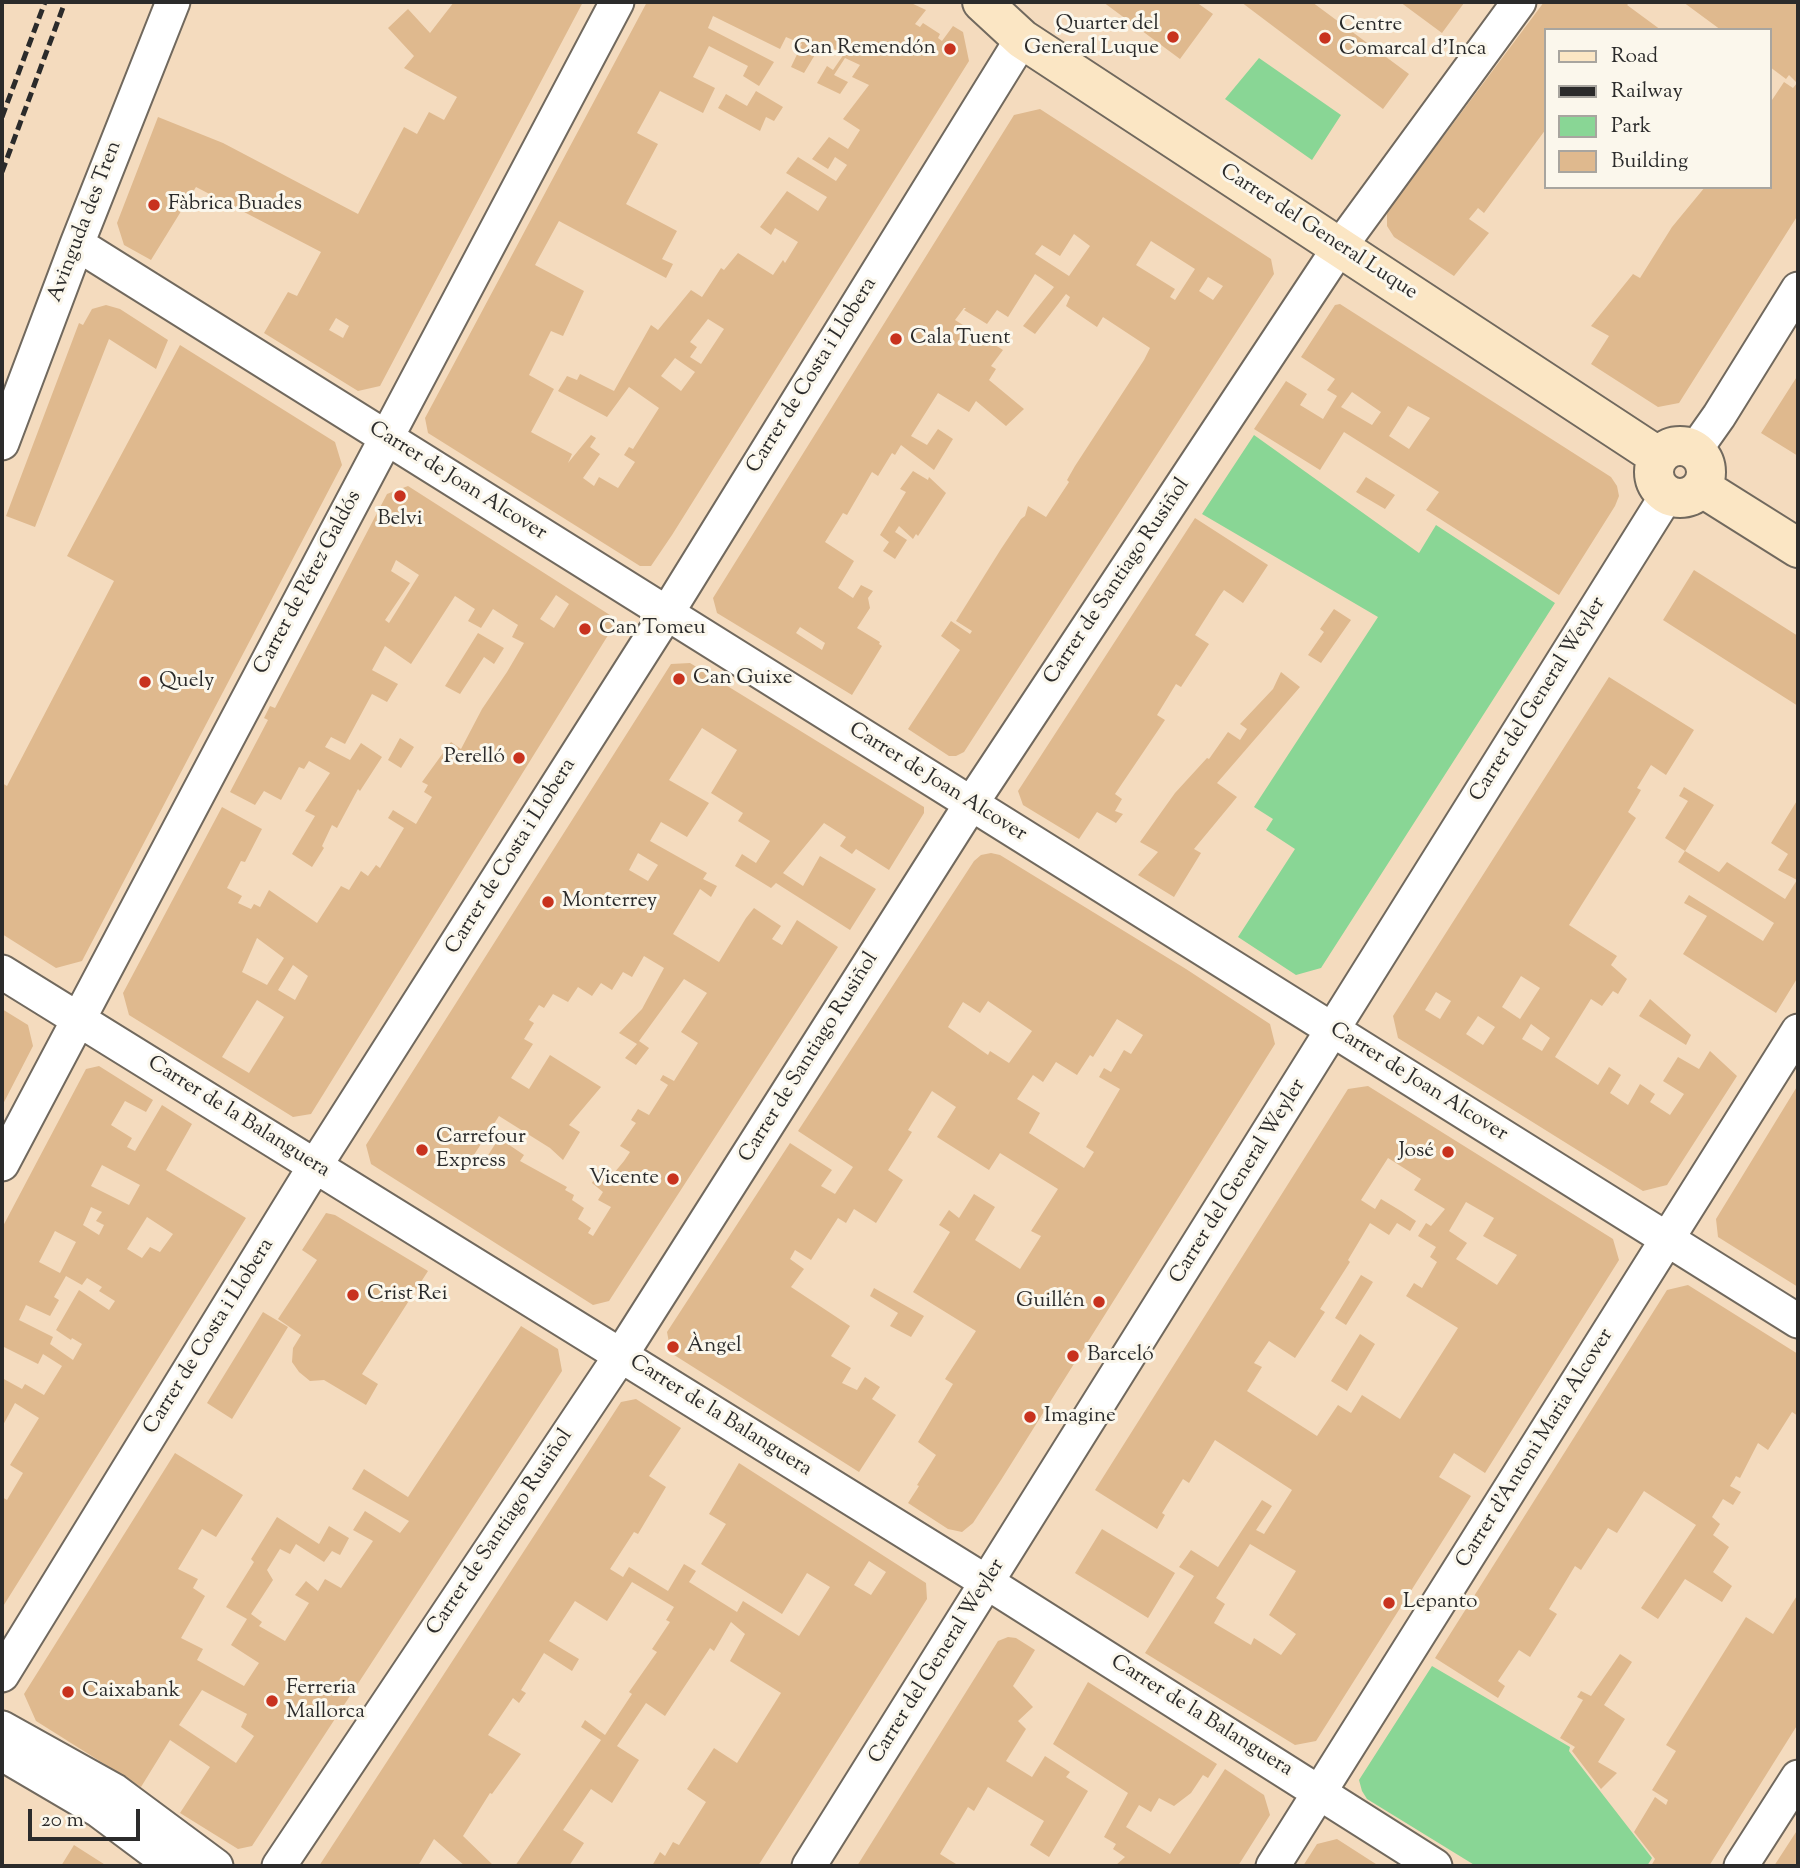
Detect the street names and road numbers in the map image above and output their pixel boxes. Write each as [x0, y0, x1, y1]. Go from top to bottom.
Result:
street label: Avinguda des Tren [44, 138, 128, 306]
street label: Carrer del General Luque [1214, 160, 1422, 306]
street label: Carrer de Costa i Llobera [742, 273, 884, 479]
street label: Carrer de Joan Alcover [363, 417, 551, 547]
street label: Carrer de Santiago Rusiñol [1040, 474, 1196, 690]
street label: Carrer de Pérez Galdós [250, 487, 368, 679]
street label: Carrer del General Weyler [1466, 593, 1612, 807]
street label: Carrer de Joan Alcover [843, 718, 1031, 848]
street label: Carrer de Costa i Llobera [441, 754, 583, 960]
street label: Carrer de Santiago Rusiñol [735, 948, 885, 1168]
street label: Carrer de Joan Alcover [1324, 1018, 1512, 1148]
street label: Carrer de la Balanguera [142, 1052, 334, 1184]
street label: Carrer del General Weyler [1166, 1075, 1312, 1289]
street label: Carrer de Costa i Llobera [139, 1234, 281, 1440]
street label: Carrer d'Antoni Maria Alcover [1452, 1325, 1620, 1573]
street label: Carrer de la Balanguera [624, 1351, 816, 1483]
street label: Carrer de Santiago Rusiñol [423, 1425, 579, 1641]
street label: Carrer del General Weyler [865, 1555, 1011, 1769]
street label: Carrer de la Balanguera [1105, 1651, 1297, 1783]

